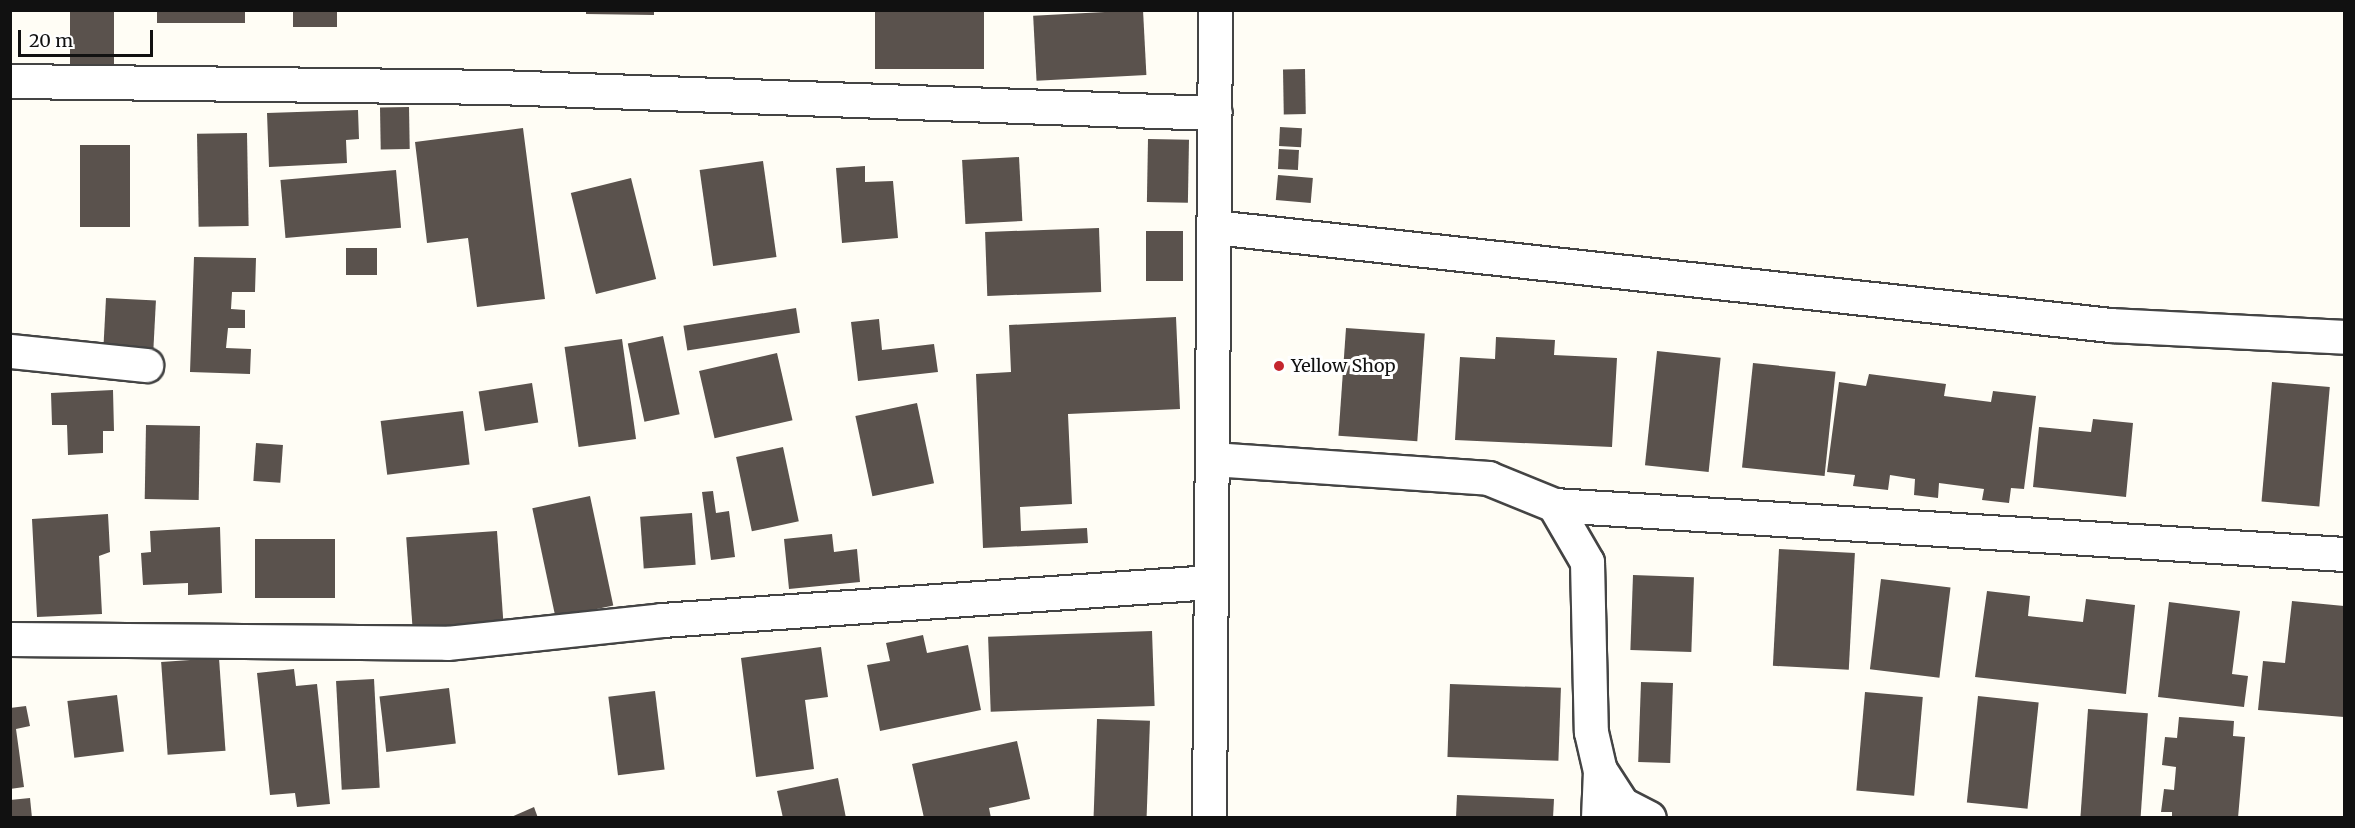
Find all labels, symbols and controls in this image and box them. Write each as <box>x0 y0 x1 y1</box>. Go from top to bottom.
scale bar <box>21 18 156 56</box>
text: 20 m <box>29 29 73 52</box>
place label: Yellow Shop <box>1291 355 1396 377</box>
marker: Yellow Shop <box>1272 359 1286 373</box>

